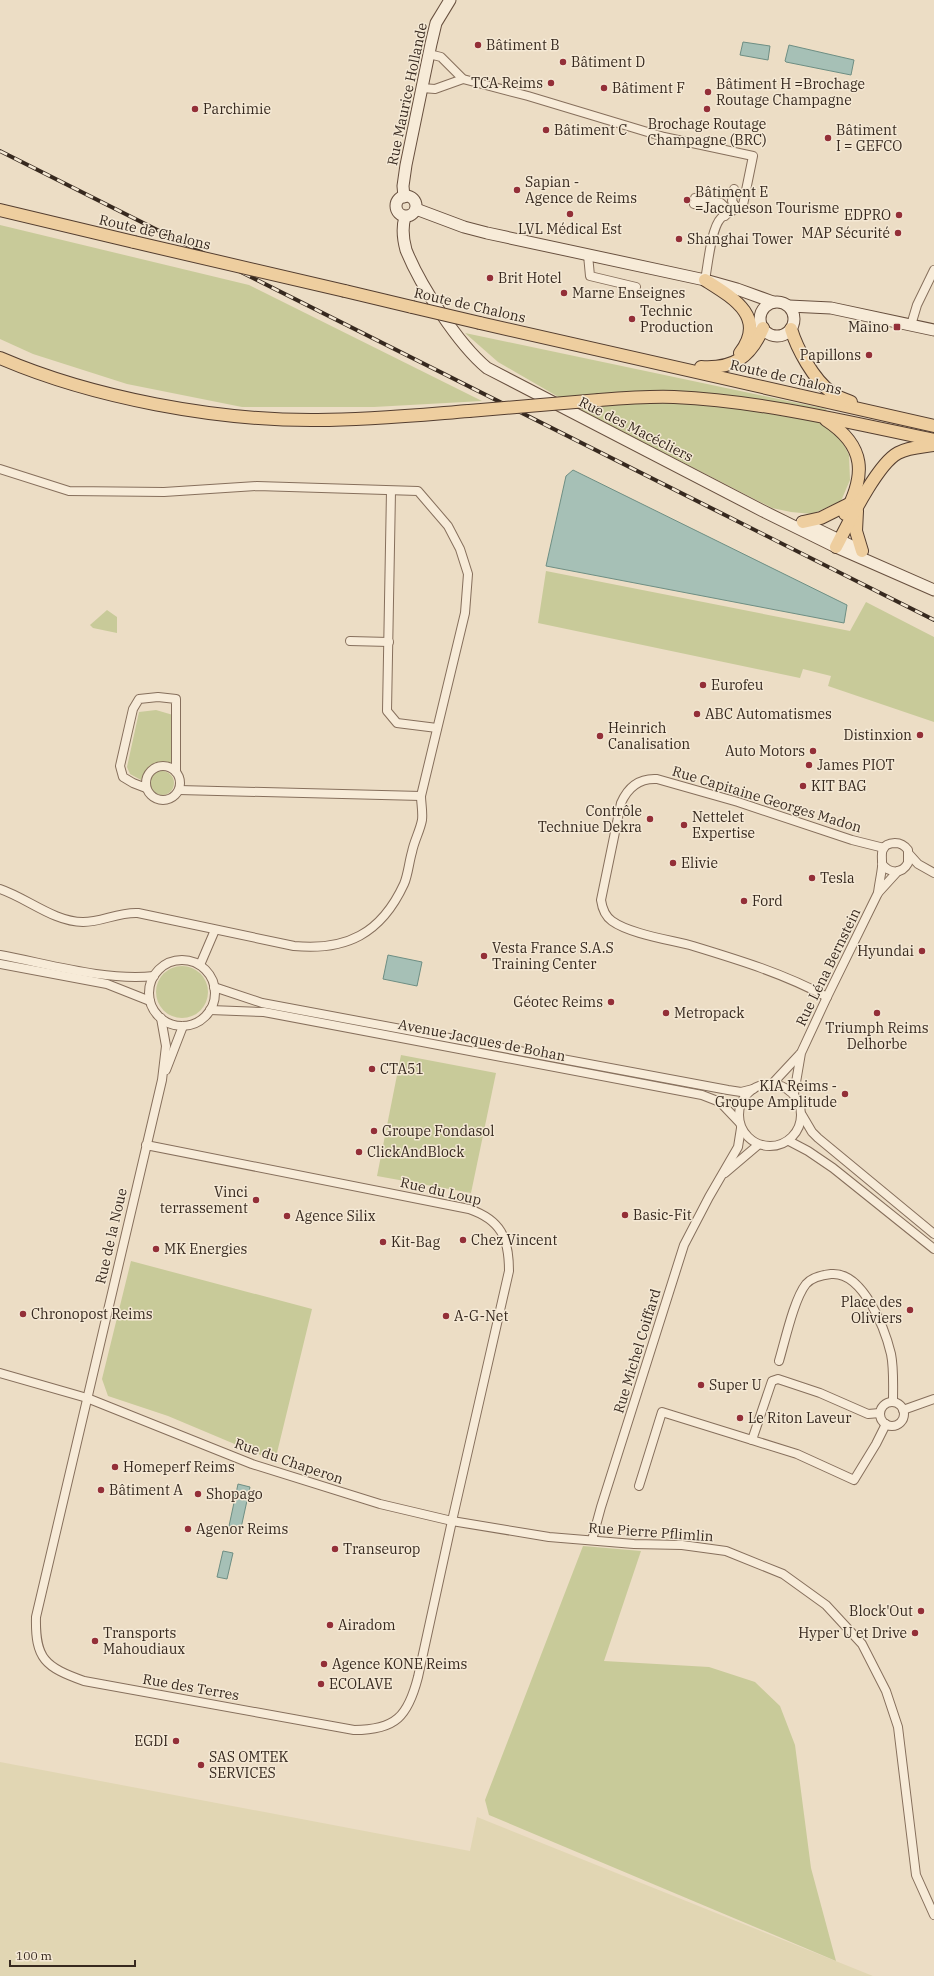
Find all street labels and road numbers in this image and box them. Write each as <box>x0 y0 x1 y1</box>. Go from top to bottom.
street label: Rue Maurice Hollande <box>383 21 431 167</box>
street label: Route de Chalons <box>97 210 213 254</box>
street label: Route de Chalons <box>412 283 528 327</box>
street label: Route de Chalons <box>728 355 844 399</box>
street label: Rue des Macécliers <box>576 392 696 466</box>
street label: Rue Capitaine Georges Madon <box>670 762 864 836</box>
street label: Rue Léna Bernstein <box>792 905 864 1029</box>
street label: Avenue Jacques de Bohan <box>397 1015 567 1065</box>
street label: Rue du Loup <box>399 1173 483 1209</box>
street label: Rue de la Noue <box>91 1186 131 1286</box>
street label: Rue Michel Coiffard <box>609 1286 665 1416</box>
street label: Rue du Chaperon <box>232 1434 346 1488</box>
street label: Rue Pierre Pflimlin <box>588 1519 714 1545</box>
street label: Rue des Terres <box>141 1670 241 1704</box>

